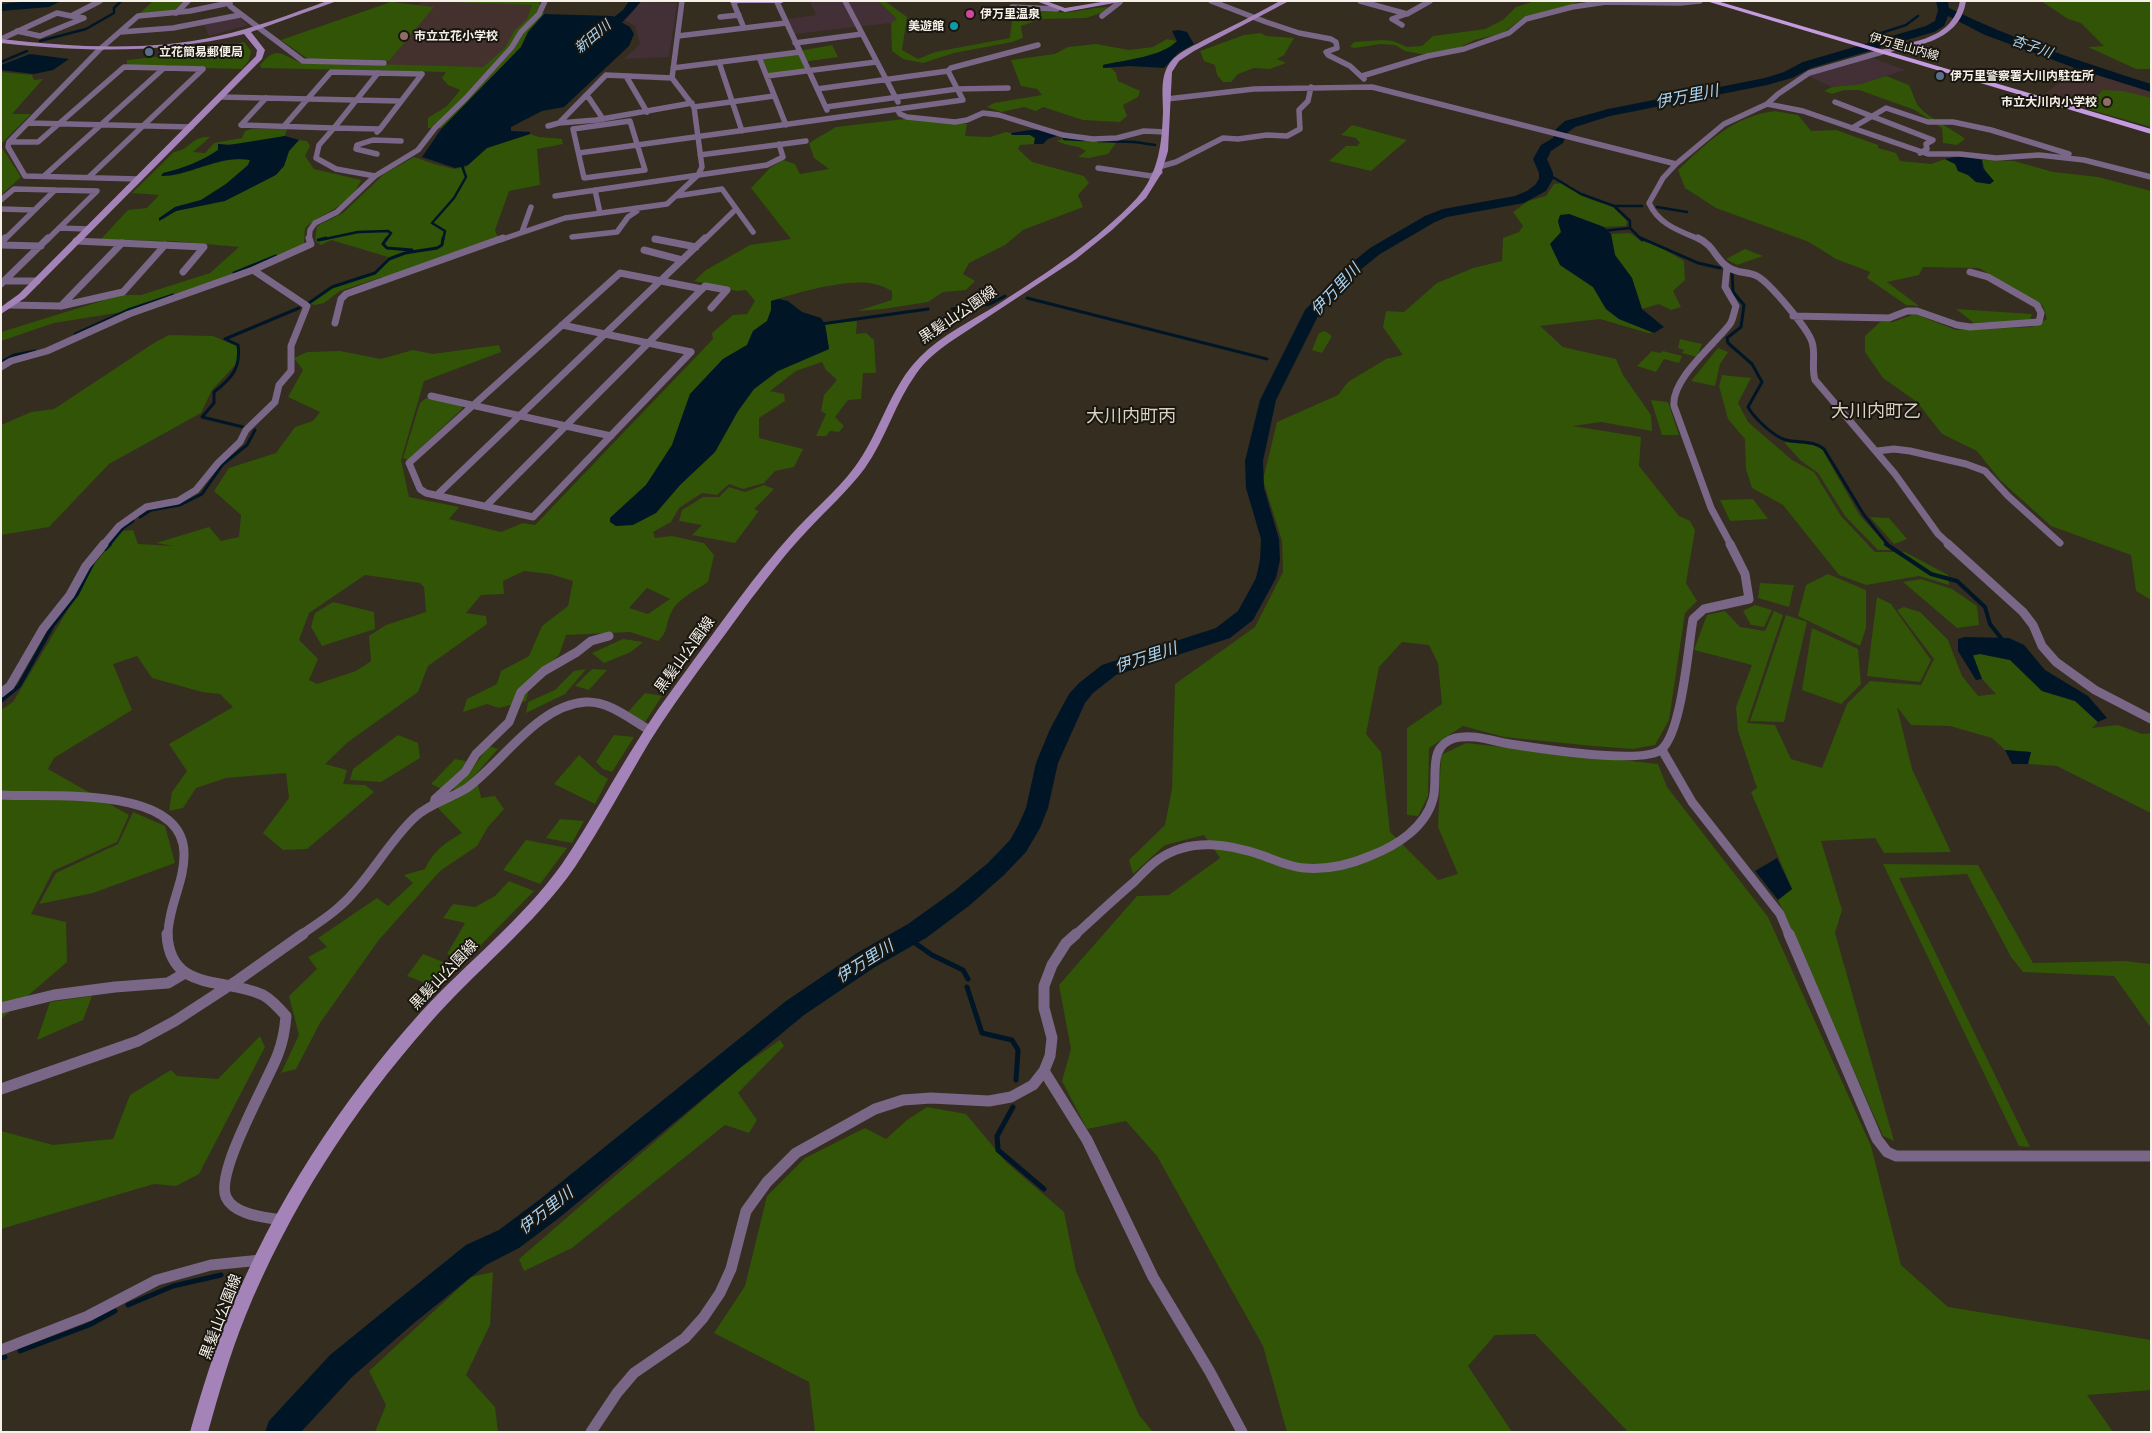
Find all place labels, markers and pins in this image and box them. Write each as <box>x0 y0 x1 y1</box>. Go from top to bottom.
place label: 伊万里温泉 <box>980 7 1040 21</box>
marker: 伊万里温泉 <box>964 8 976 20</box>
place label: 美遊館 <box>908 19 944 33</box>
marker: 美遊館 <box>948 20 960 32</box>
place label: 市立立花小学校 <box>414 29 498 43</box>
marker: 市立立花小学校 <box>398 30 410 42</box>
place label: 立花簡易郵便局 <box>159 45 243 59</box>
marker: 立花簡易郵便局 <box>143 46 155 58</box>
place label: 伊万里警察署大川内駐在所 <box>1950 69 2094 83</box>
marker: 伊万里警察署大川内駐在所 <box>1934 70 1946 82</box>
place label: 市立大川内小学校 <box>2001 95 2097 109</box>
marker: 市立大川内小学校 <box>2101 96 2113 108</box>

